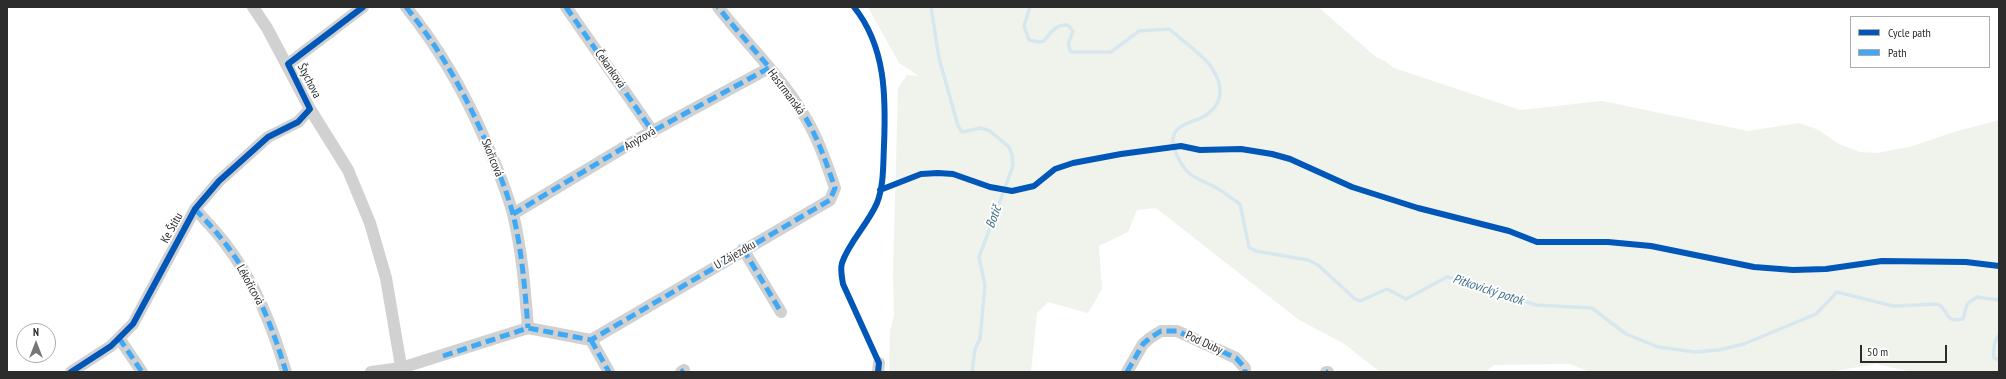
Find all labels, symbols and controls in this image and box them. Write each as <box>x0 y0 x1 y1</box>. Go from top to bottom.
legend <box>1850 16 1990 68</box>
text: Cycle path <box>1888 25 1931 40</box>
text: Path <box>1888 45 1906 60</box>
street label: Čekanková <box>592 47 628 91</box>
street label: Štychova <box>294 61 324 101</box>
street label: Hastrmanská <box>764 66 808 118</box>
street label: Anýzová <box>622 124 658 154</box>
street label: Skořicová <box>478 137 506 179</box>
water label: Botič <box>983 204 1005 230</box>
street label: Ke Štítu <box>158 210 186 246</box>
street label: U Zájezdku <box>712 237 758 273</box>
street label: Lékořicová <box>233 262 267 308</box>
water label: Pitkovický potok <box>1451 271 1525 309</box>
north arrow <box>16 323 56 363</box>
text: N <box>33 325 39 339</box>
street label: Pod Duby <box>1183 328 1225 358</box>
scale bar <box>1862 337 1949 363</box>
text: 50 m <box>1867 344 1888 359</box>

